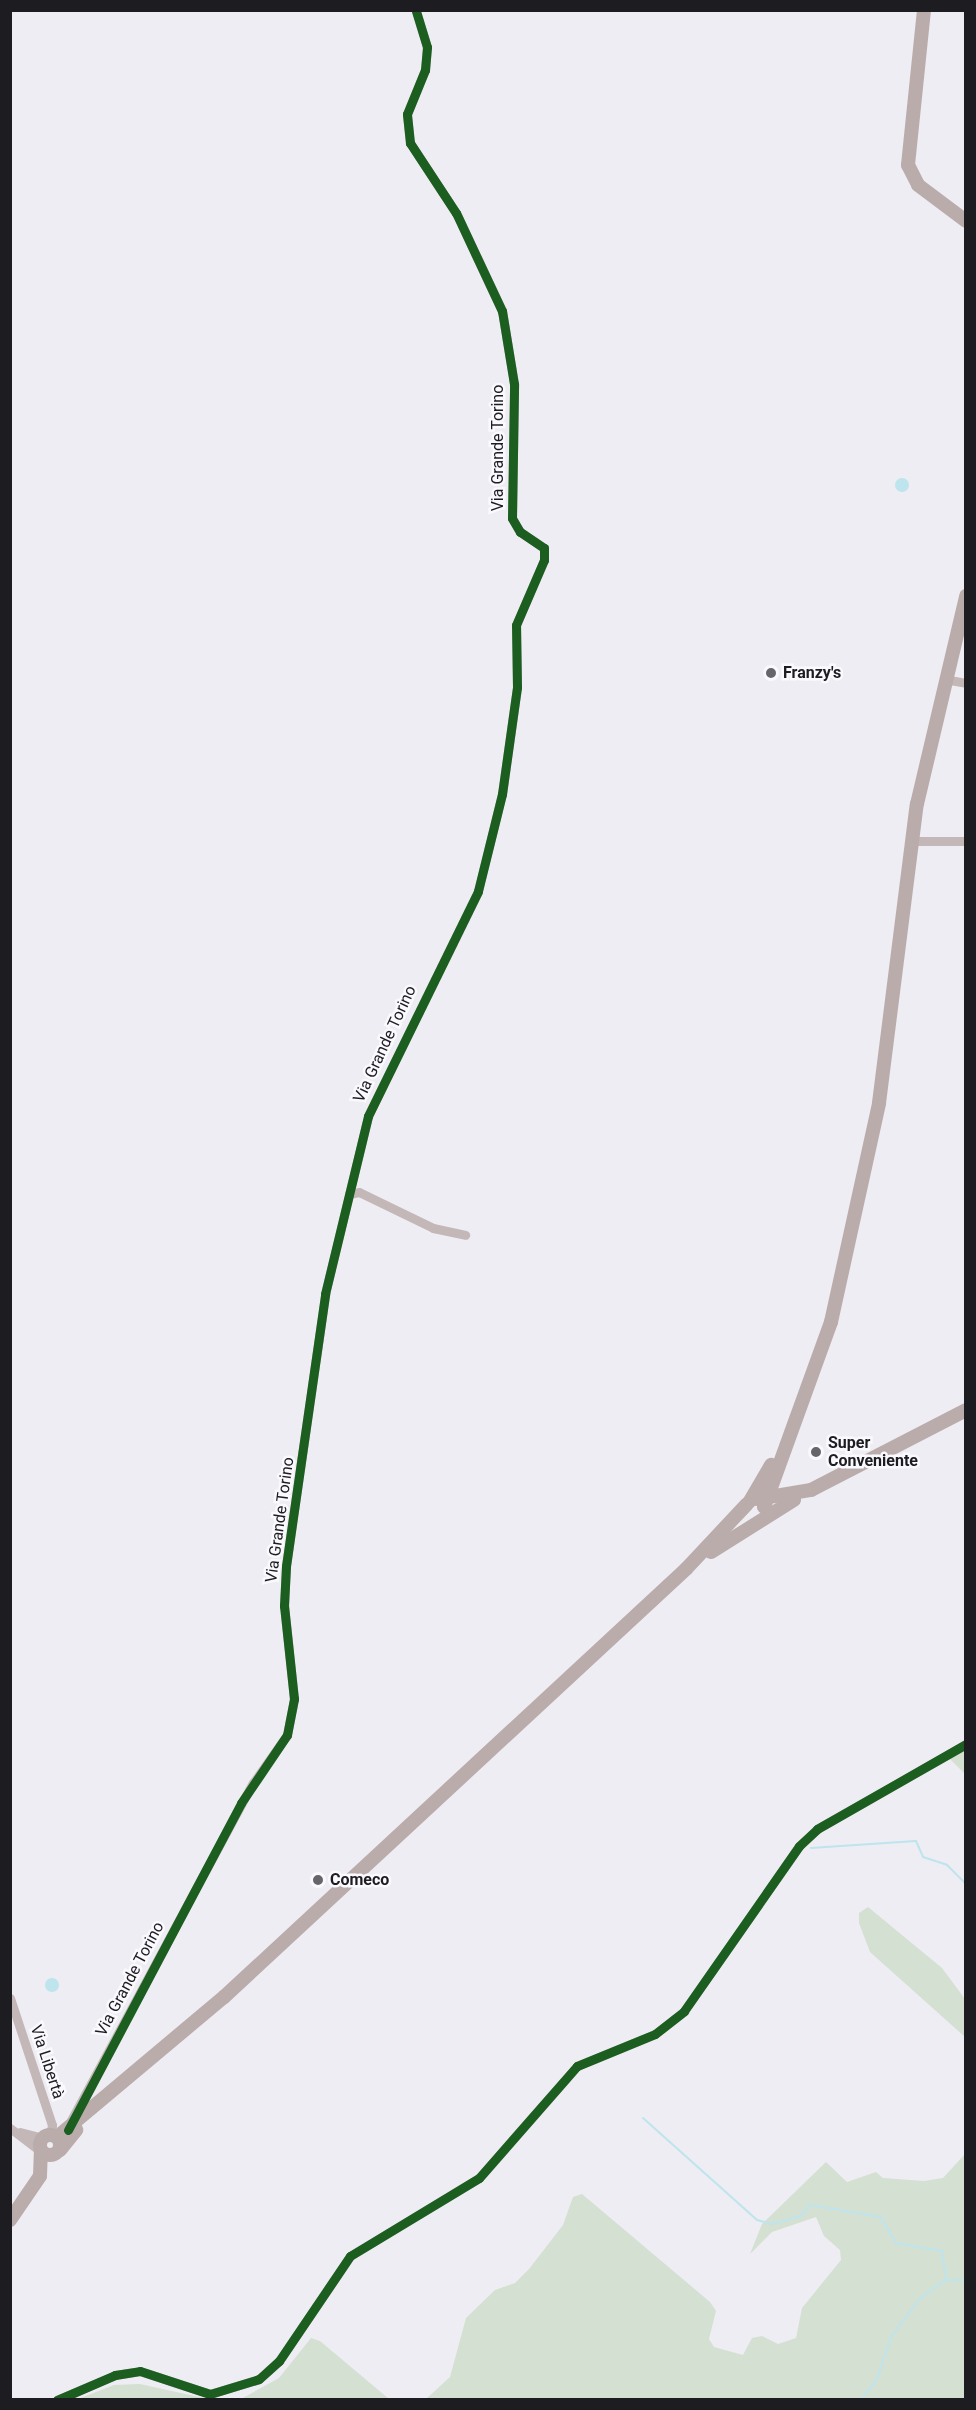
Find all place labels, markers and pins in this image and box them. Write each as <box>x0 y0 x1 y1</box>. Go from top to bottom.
place label: Franzy's <box>783 663 841 683</box>
marker: Franzy's <box>764 666 778 680</box>
place label: Super Conveniente <box>828 1433 918 1471</box>
marker: Super Conveniente <box>809 1445 823 1459</box>
place label: Comeco <box>330 1870 389 1890</box>
marker: Comeco <box>311 1873 325 1887</box>

